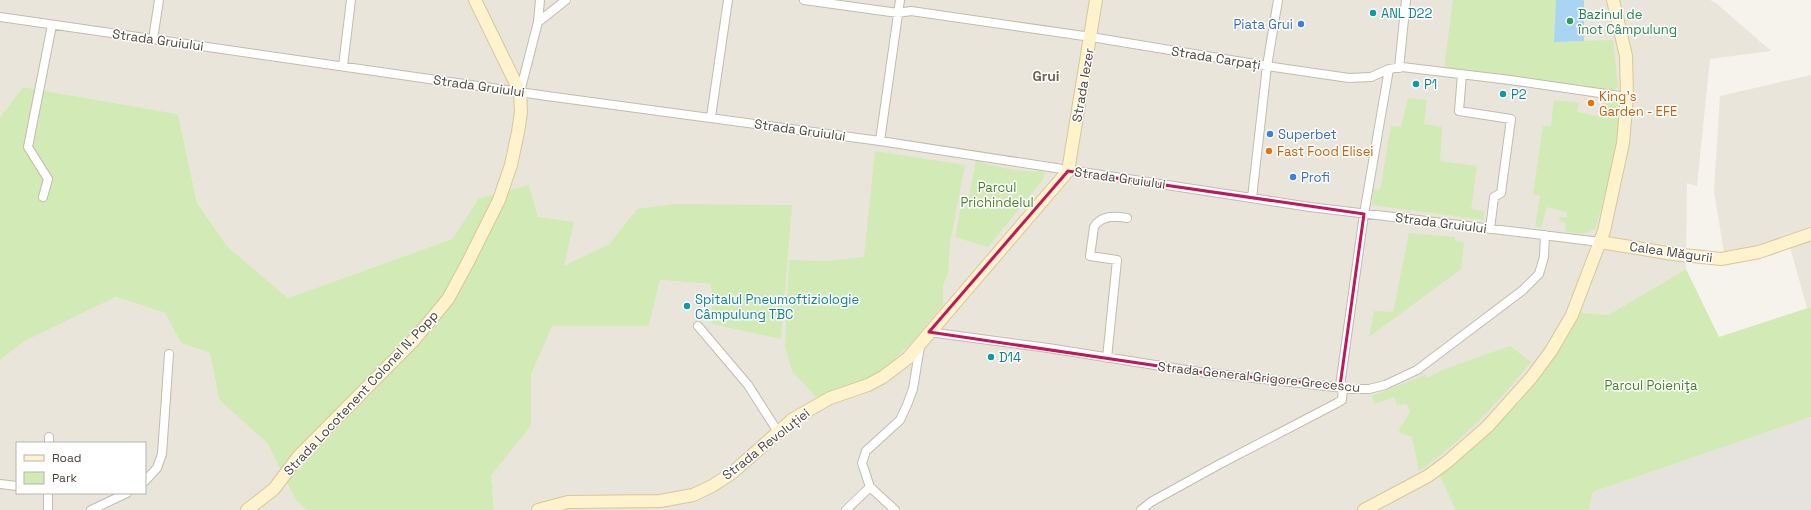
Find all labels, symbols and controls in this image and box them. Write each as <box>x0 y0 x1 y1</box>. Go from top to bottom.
place label: ANL D22 <box>1381 5 1432 22</box>
place label: Bazinul de înot Câmpulung <box>1577 6 1677 38</box>
marker: ANL D22 <box>1368 8 1378 18</box>
place label: Piata Grui <box>1234 16 1293 33</box>
marker: Bazinul de înot Câmpulung <box>1565 16 1575 26</box>
marker: Piata Grui <box>1296 19 1306 29</box>
street label: Strada Gruiului <box>111 25 205 55</box>
street label: Strada Carpați <box>1170 43 1262 73</box>
street label: Strada Iezer <box>1068 47 1098 123</box>
district label: Grui <box>1032 67 1060 85</box>
street label: Strada Gruiului <box>432 71 526 101</box>
place label: P1 <box>1424 76 1437 93</box>
marker: P1 <box>1411 79 1421 89</box>
place label: P2 <box>1511 86 1527 103</box>
place label: King's Garden - EFE <box>1599 88 1677 120</box>
marker: P2 <box>1498 89 1508 99</box>
marker: King's Garden - EFE <box>1586 98 1596 108</box>
street label: Strada Gruiului <box>753 115 847 145</box>
place label: Superbet <box>1278 126 1337 143</box>
marker: Superbet <box>1265 129 1275 139</box>
place label: Fast Food Elisei <box>1277 143 1374 160</box>
marker: Fast Food Elisei <box>1264 146 1274 156</box>
street label: Strada Gruiului <box>1073 163 1167 193</box>
place label: Profi <box>1301 169 1330 186</box>
marker: Profi <box>1288 172 1298 182</box>
park label: Parcul Prichindelul <box>960 179 1034 211</box>
street label: Strada Gruiului <box>1394 209 1488 237</box>
street label: Calea Măgurii <box>1628 238 1714 266</box>
place label: Spitalul Pneumoftiziologie Câmpulung TBC <box>695 291 859 323</box>
marker: Spitalul Pneumoftiziologie Câmpulung TBC <box>682 301 692 311</box>
street label: Strada Locotenent Colonel N. Popp <box>280 307 442 479</box>
place label: D14 <box>999 349 1021 366</box>
marker: D14 <box>986 352 996 362</box>
street label: Strada General Grigore Grecescu <box>1157 358 1361 396</box>
park label: Parcul Poieniţa <box>1604 377 1698 394</box>
street label: Strada Revoluției <box>719 404 813 484</box>
legend <box>16 442 146 494</box>
text: Road <box>52 450 81 466</box>
text: Park <box>52 470 77 486</box>

